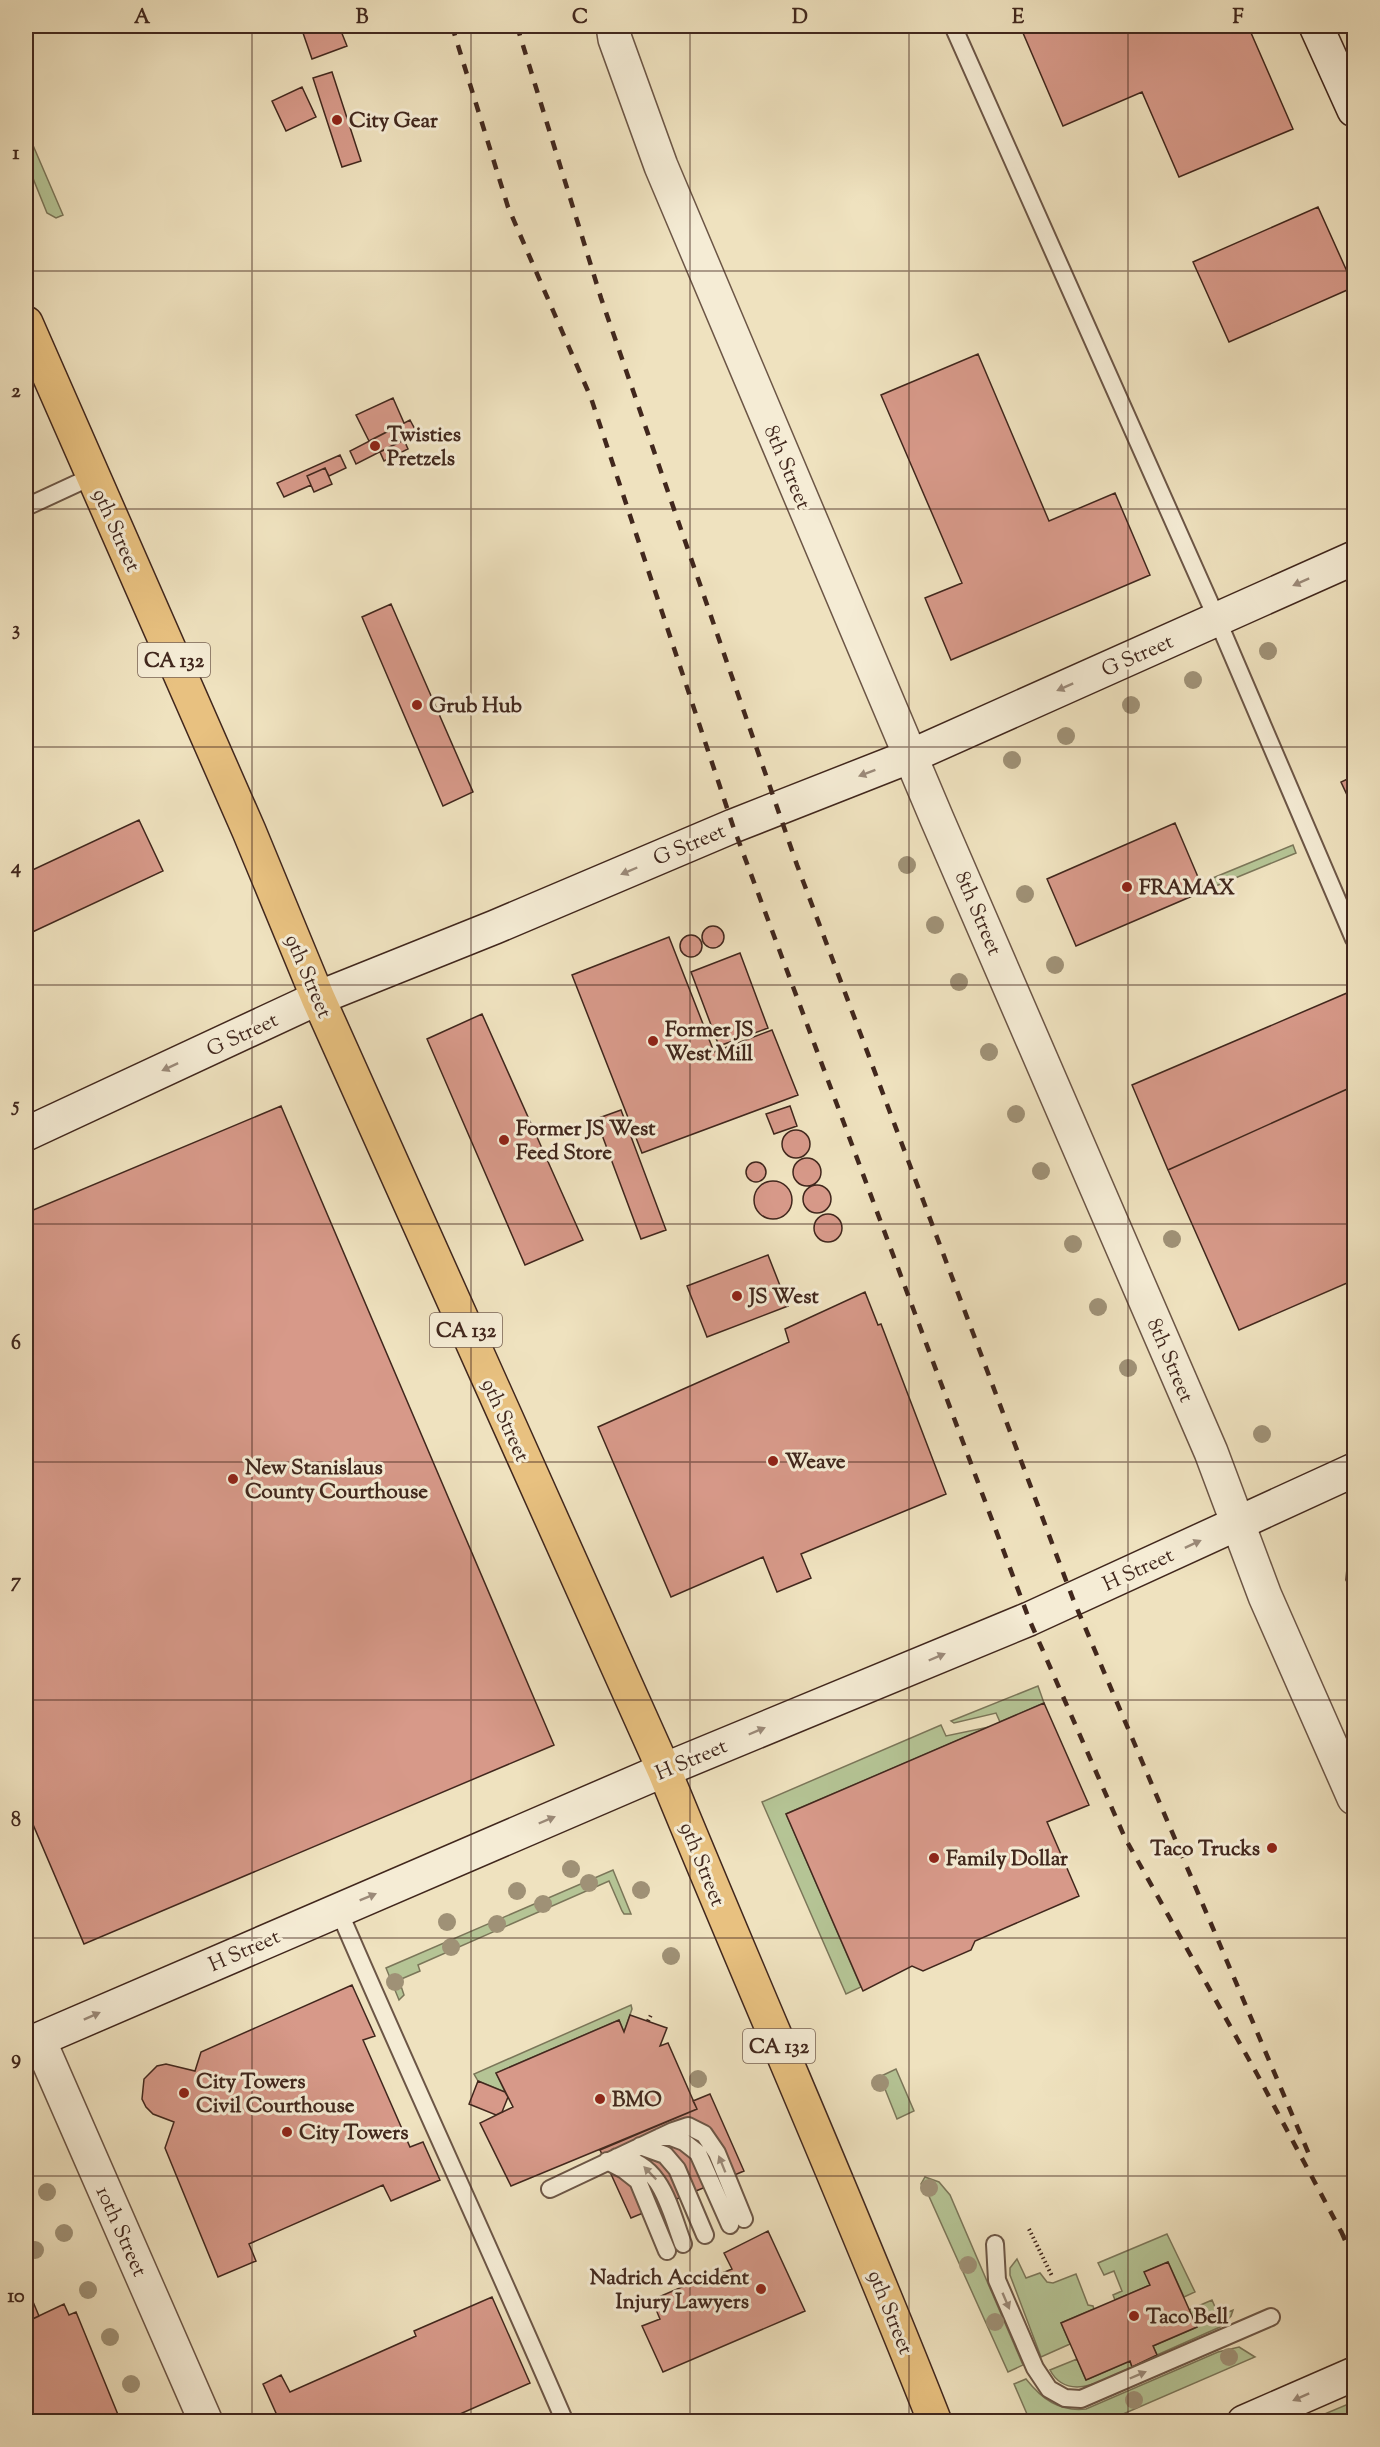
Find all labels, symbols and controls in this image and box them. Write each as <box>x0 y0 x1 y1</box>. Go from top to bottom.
text: A <box>134 4 151 33</box>
text: B <box>356 4 369 33</box>
text: C <box>572 4 588 33</box>
text: D <box>792 4 808 33</box>
text: E <box>1012 4 1025 33</box>
text: F <box>1232 4 1244 33</box>
place label: City Gear <box>349 107 438 137</box>
marker: City Gear <box>330 113 344 127</box>
text: 1 <box>13 140 20 169</box>
text: 2 <box>11 378 21 407</box>
place label: Twisties Pretzels <box>387 421 461 475</box>
street label: 8th Street <box>755 421 817 514</box>
marker: Twisties Pretzels <box>368 439 382 453</box>
street label: 9th Street <box>84 484 147 577</box>
one-way arrow <box>1292 577 1310 587</box>
text: 3 <box>12 616 20 645</box>
street label: G Street <box>1097 628 1179 686</box>
road number: CA 132 <box>138 643 210 677</box>
one-way arrow <box>1056 682 1074 692</box>
place label: Grub Hub <box>429 692 522 722</box>
marker: Grub Hub <box>410 698 424 712</box>
one-way arrow <box>858 769 876 778</box>
street label: G Street <box>649 817 731 874</box>
text: 4 <box>10 854 21 883</box>
one-way arrow <box>620 866 637 875</box>
street label: 8th Street <box>946 867 1008 960</box>
place label: FRAMAX <box>1139 874 1235 904</box>
marker: FRAMAX <box>1120 880 1134 894</box>
street label: 9th Street <box>276 930 338 1023</box>
street label: G Street <box>202 1006 284 1065</box>
place label: Former JS West Mill <box>665 1016 754 1070</box>
marker: Former JS West Mill <box>646 1034 660 1048</box>
one-way arrow <box>161 1063 178 1072</box>
text: 5 <box>11 1092 20 1121</box>
place label: Former JS West Feed Store <box>516 1115 656 1169</box>
marker: Former JS West Feed Store <box>497 1133 511 1147</box>
place label: JS West <box>747 1283 819 1313</box>
marker: JS West <box>730 1289 744 1303</box>
road number: CA 132 <box>430 1313 502 1347</box>
street label: 8th Street <box>1138 1314 1200 1407</box>
text: 6 <box>11 1330 21 1359</box>
street label: 9th Street <box>473 1374 536 1467</box>
place label: Weave <box>785 1448 846 1478</box>
place label: New Stanislaus County Courthouse <box>245 1454 428 1508</box>
marker: Weave <box>766 1454 780 1468</box>
marker: New Stanislaus County Courthouse <box>226 1472 240 1486</box>
one-way arrow <box>1184 1540 1201 1549</box>
street label: H Street <box>1098 1541 1179 1600</box>
text: 7 <box>11 1568 22 1597</box>
one-way arrow <box>929 1652 947 1662</box>
one-way arrow <box>749 1726 767 1736</box>
street label: H Street <box>651 1732 732 1789</box>
text: 8 <box>11 1807 21 1836</box>
one-way arrow <box>538 1815 556 1825</box>
street label: 9th Street <box>671 1818 732 1911</box>
place label: Taco Trucks <box>1150 1835 1260 1865</box>
marker: Taco Trucks <box>1265 1841 1279 1855</box>
place label: Family Dollar <box>946 1845 1068 1875</box>
marker: Family Dollar <box>927 1851 941 1865</box>
one-way arrow <box>359 1892 377 1902</box>
street label: H Street <box>204 1923 285 1981</box>
one-way arrow <box>84 2012 101 2021</box>
road number: CA 132 <box>743 2029 815 2063</box>
text: 9 <box>11 2045 21 2074</box>
place label: City Towers Civil Courthouse <box>196 2068 355 2122</box>
marker: City Towers Civil Courthouse <box>177 2086 191 2100</box>
place label: BMO <box>612 2086 662 2116</box>
marker: BMO <box>593 2092 607 2106</box>
place label: City Towers <box>299 2119 408 2149</box>
marker: City Towers <box>280 2125 294 2139</box>
one-way arrow <box>717 2155 727 2173</box>
one-way arrow <box>643 2165 657 2180</box>
street label: 10th Street <box>87 2182 153 2282</box>
place label: Nadrich Accident Injury Lawyers <box>590 2264 750 2318</box>
street label: 9th Street <box>859 2266 920 2359</box>
marker: Nadrich Accident Injury Lawyers <box>754 2282 768 2296</box>
text: 10 <box>7 2283 25 2312</box>
one-way arrow <box>1002 2292 1011 2310</box>
place label: Taco Bell <box>1146 2303 1229 2333</box>
marker: Taco Bell <box>1127 2309 1141 2323</box>
one-way arrow <box>1129 2370 1146 2379</box>
one-way arrow <box>1292 2392 1309 2401</box>

